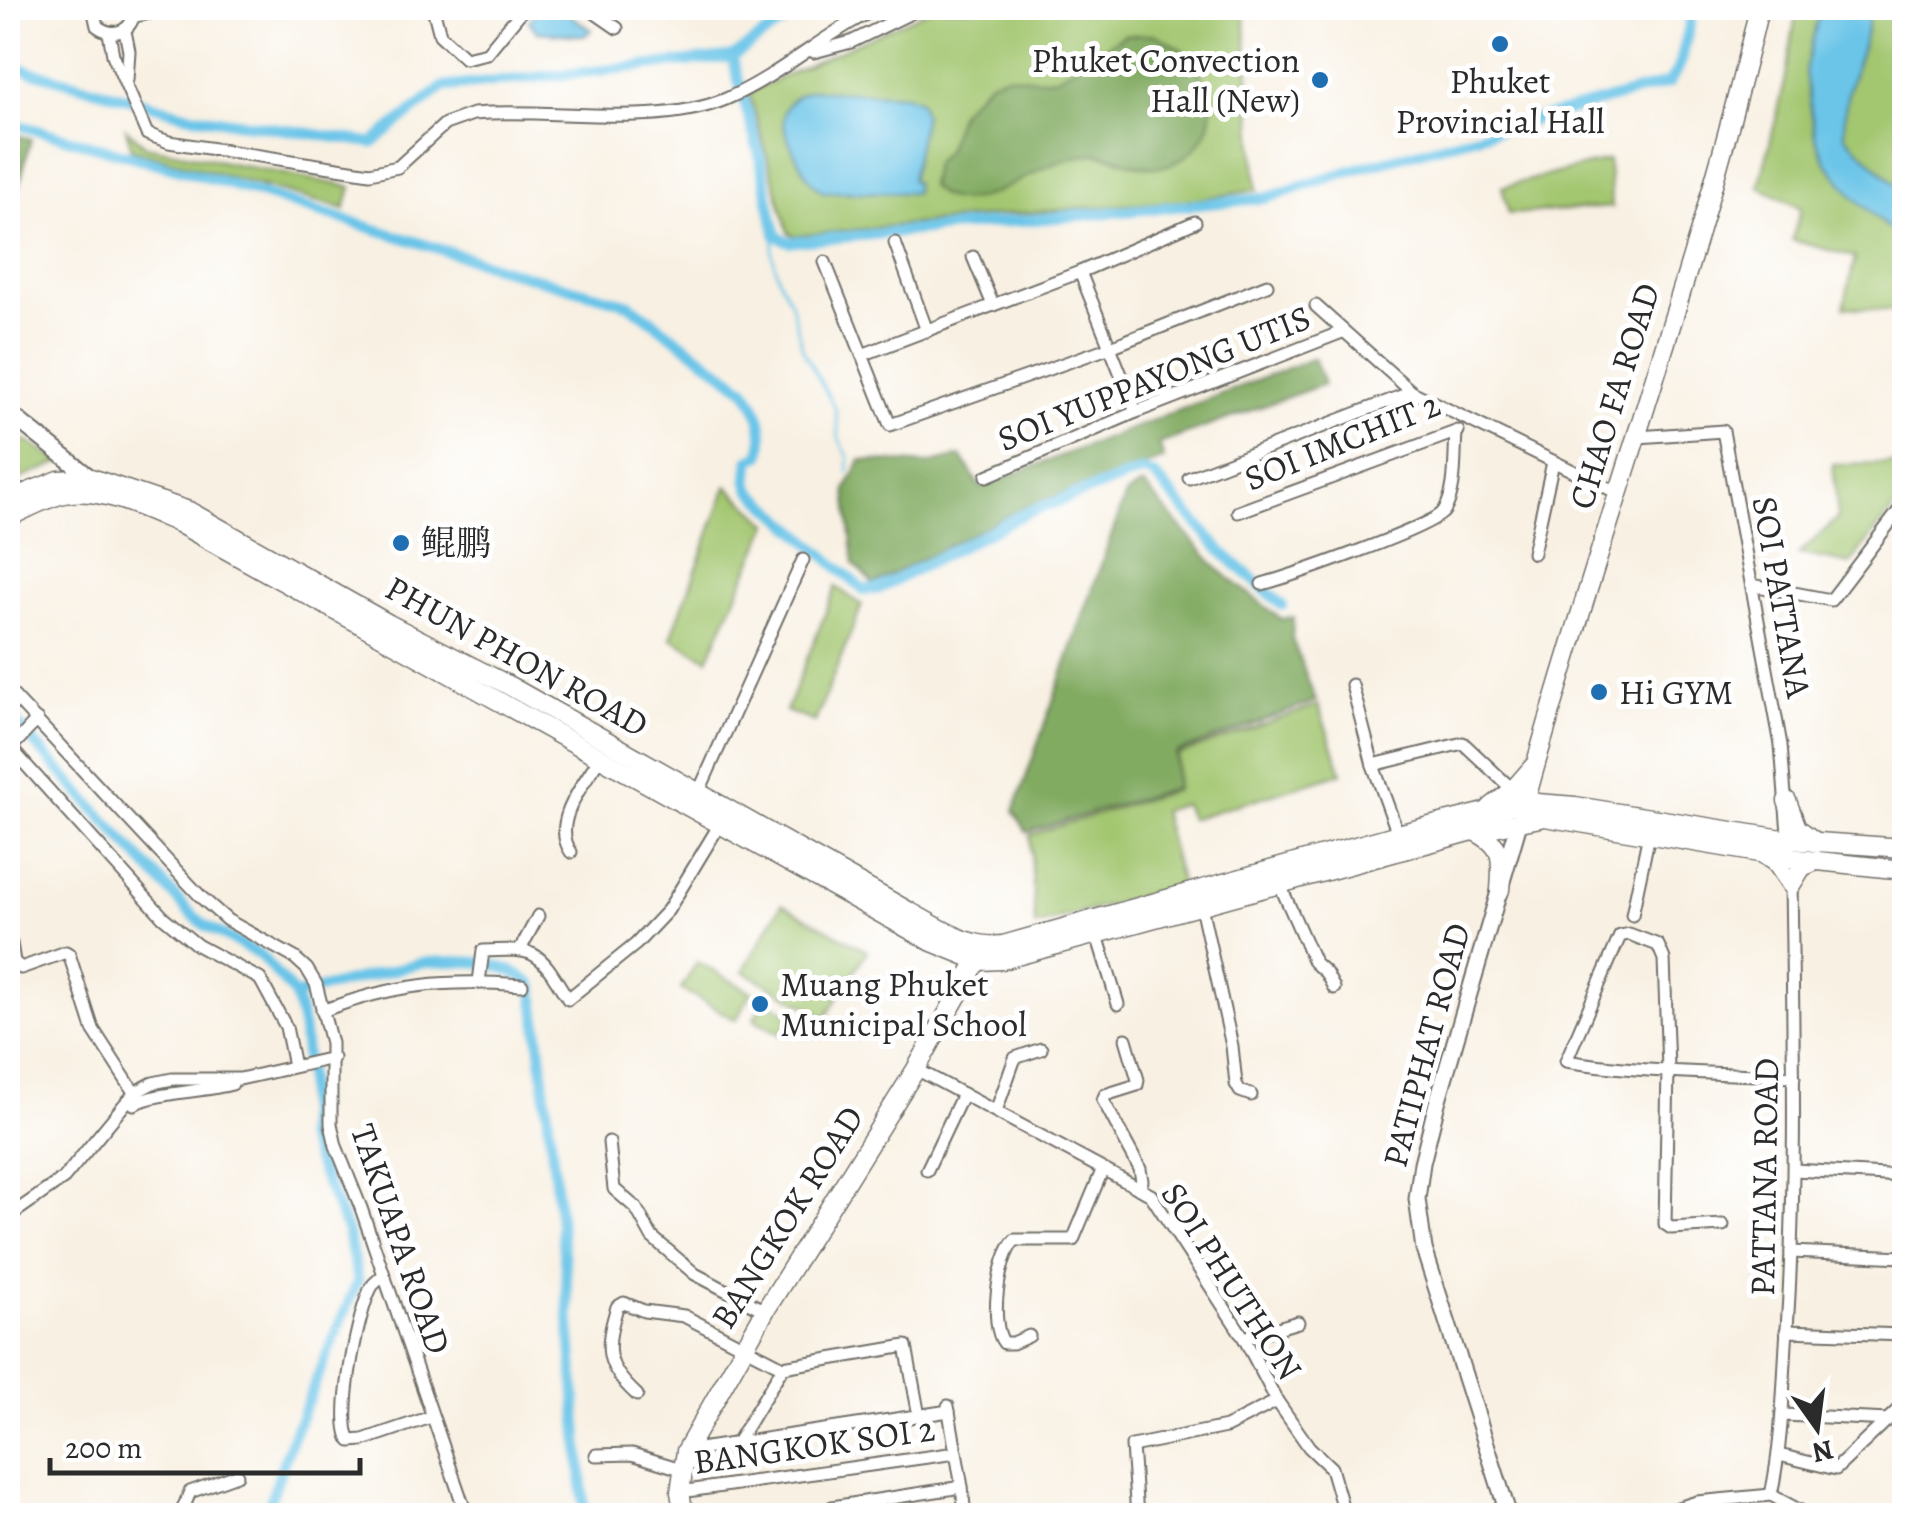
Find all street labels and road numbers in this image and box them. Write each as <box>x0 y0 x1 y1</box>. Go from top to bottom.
street label: CHAO FA ROAD <box>1557 277 1671 515</box>
street label: SOI YUPPAYONG UTIS <box>990 293 1318 463</box>
street label: SOI IMCHIT 2 <box>1237 380 1447 502</box>
street label: SOI PATTANA <box>1741 493 1823 702</box>
street label: PHUN PHON ROAD <box>377 564 657 748</box>
street label: PATIPHAT ROAD <box>1370 918 1482 1172</box>
street label: PATTANA ROAD <box>1738 1057 1790 1297</box>
street label: BANGKOK ROAD <box>699 1096 875 1338</box>
street label: TAKUAPA ROAD <box>339 1118 463 1360</box>
street label: SOI PHUTHON <box>1150 1173 1314 1389</box>
street label: BANGKOK SOI 2 <box>690 1404 938 1486</box>

